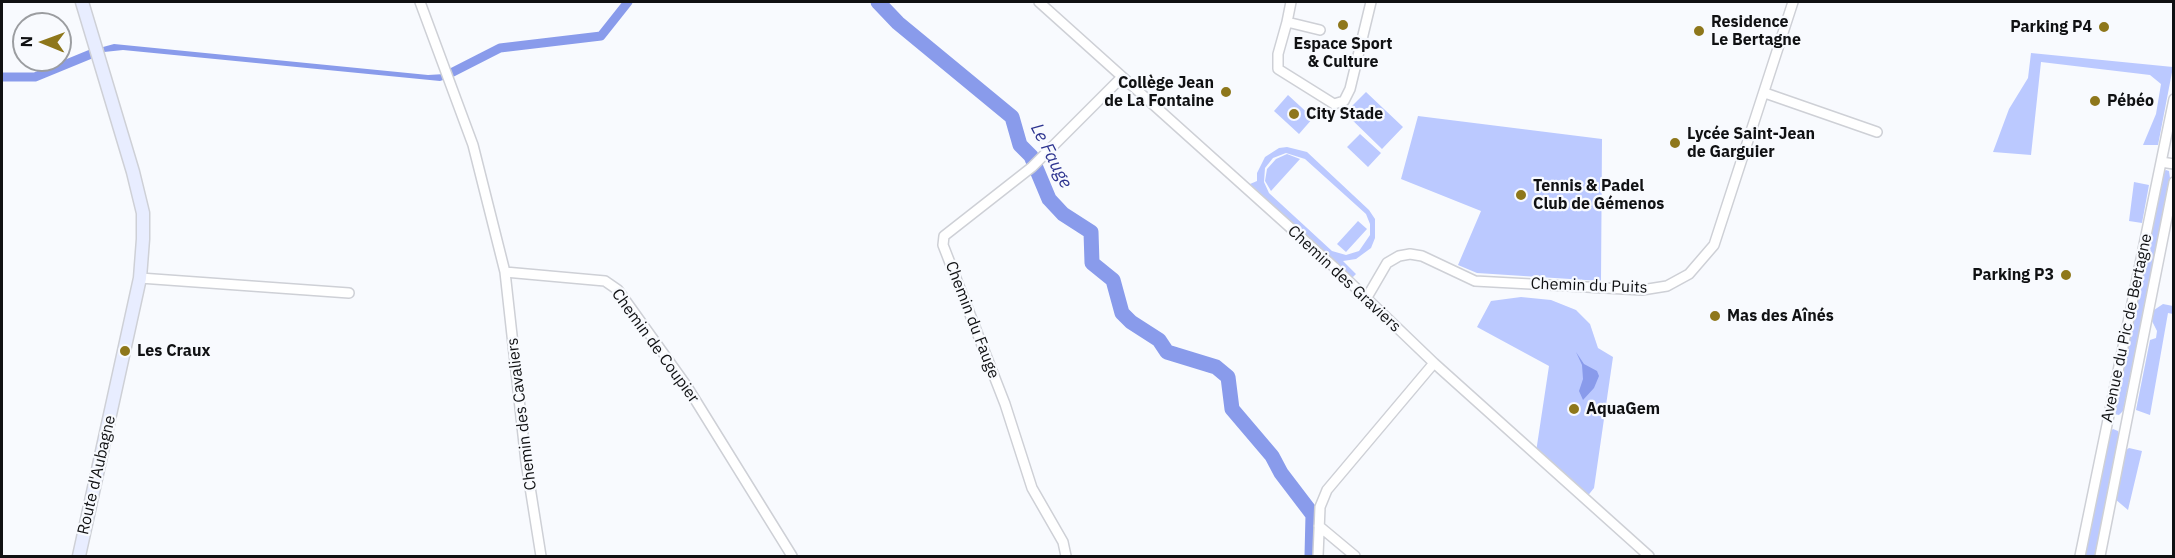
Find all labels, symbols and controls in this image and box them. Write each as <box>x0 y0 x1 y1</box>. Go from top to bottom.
north arrow <box>12 12 72 72</box>
place label: Residence Le Bertagne <box>1711 12 1801 50</box>
place label: Parking P4 <box>2010 17 2092 37</box>
marker: Espace Sport & Culture <box>1336 18 1350 32</box>
marker: Parking P4 <box>2097 20 2111 34</box>
marker: Residence Le Bertagne <box>1692 24 1706 38</box>
place label: Espace Sport & Culture <box>1294 34 1392 72</box>
text: N <box>16 36 36 48</box>
place label: Collège Jean de La Fontaine <box>1104 73 1214 111</box>
marker: Collège Jean de La Fontaine <box>1219 85 1233 99</box>
place label: Pébéo <box>2107 91 2154 111</box>
marker: Pébéo <box>2088 94 2102 108</box>
place label: City Stade <box>1306 104 1383 124</box>
marker: City Stade <box>1287 107 1301 121</box>
water label: Le Fauge <box>1025 120 1077 192</box>
place label: Lycée Saint-Jean de Garguier <box>1687 124 1815 162</box>
marker: Lycée Saint-Jean de Garguier <box>1668 136 1682 150</box>
place label: Tennis & Padel Club de Gémenos <box>1533 176 1664 214</box>
marker: Tennis & Padel Club de Gémenos <box>1514 188 1528 202</box>
street label: Chemin des Graviers <box>1283 222 1405 336</box>
street label: Avenue du Pic de Bertagne <box>2098 232 2156 424</box>
street label: Chemin du Fauge <box>941 259 1003 381</box>
place label: Parking P3 <box>1972 265 2054 285</box>
marker: Parking P3 <box>2059 268 2073 282</box>
street label: Chemin du Puits <box>1530 274 1648 298</box>
street label: Chemin de Coupier <box>607 285 703 407</box>
place label: Mas des Aînés <box>1727 306 1834 326</box>
marker: Mas des Aînés <box>1708 309 1722 323</box>
street label: Chemin des Cavaliers <box>503 337 541 491</box>
place label: Les Craux <box>137 341 210 361</box>
marker: Les Craux <box>118 344 132 358</box>
place label: AquaGem <box>1586 399 1660 419</box>
marker: AquaGem <box>1567 402 1581 416</box>
street label: Route d'Aubagne <box>74 413 120 537</box>

